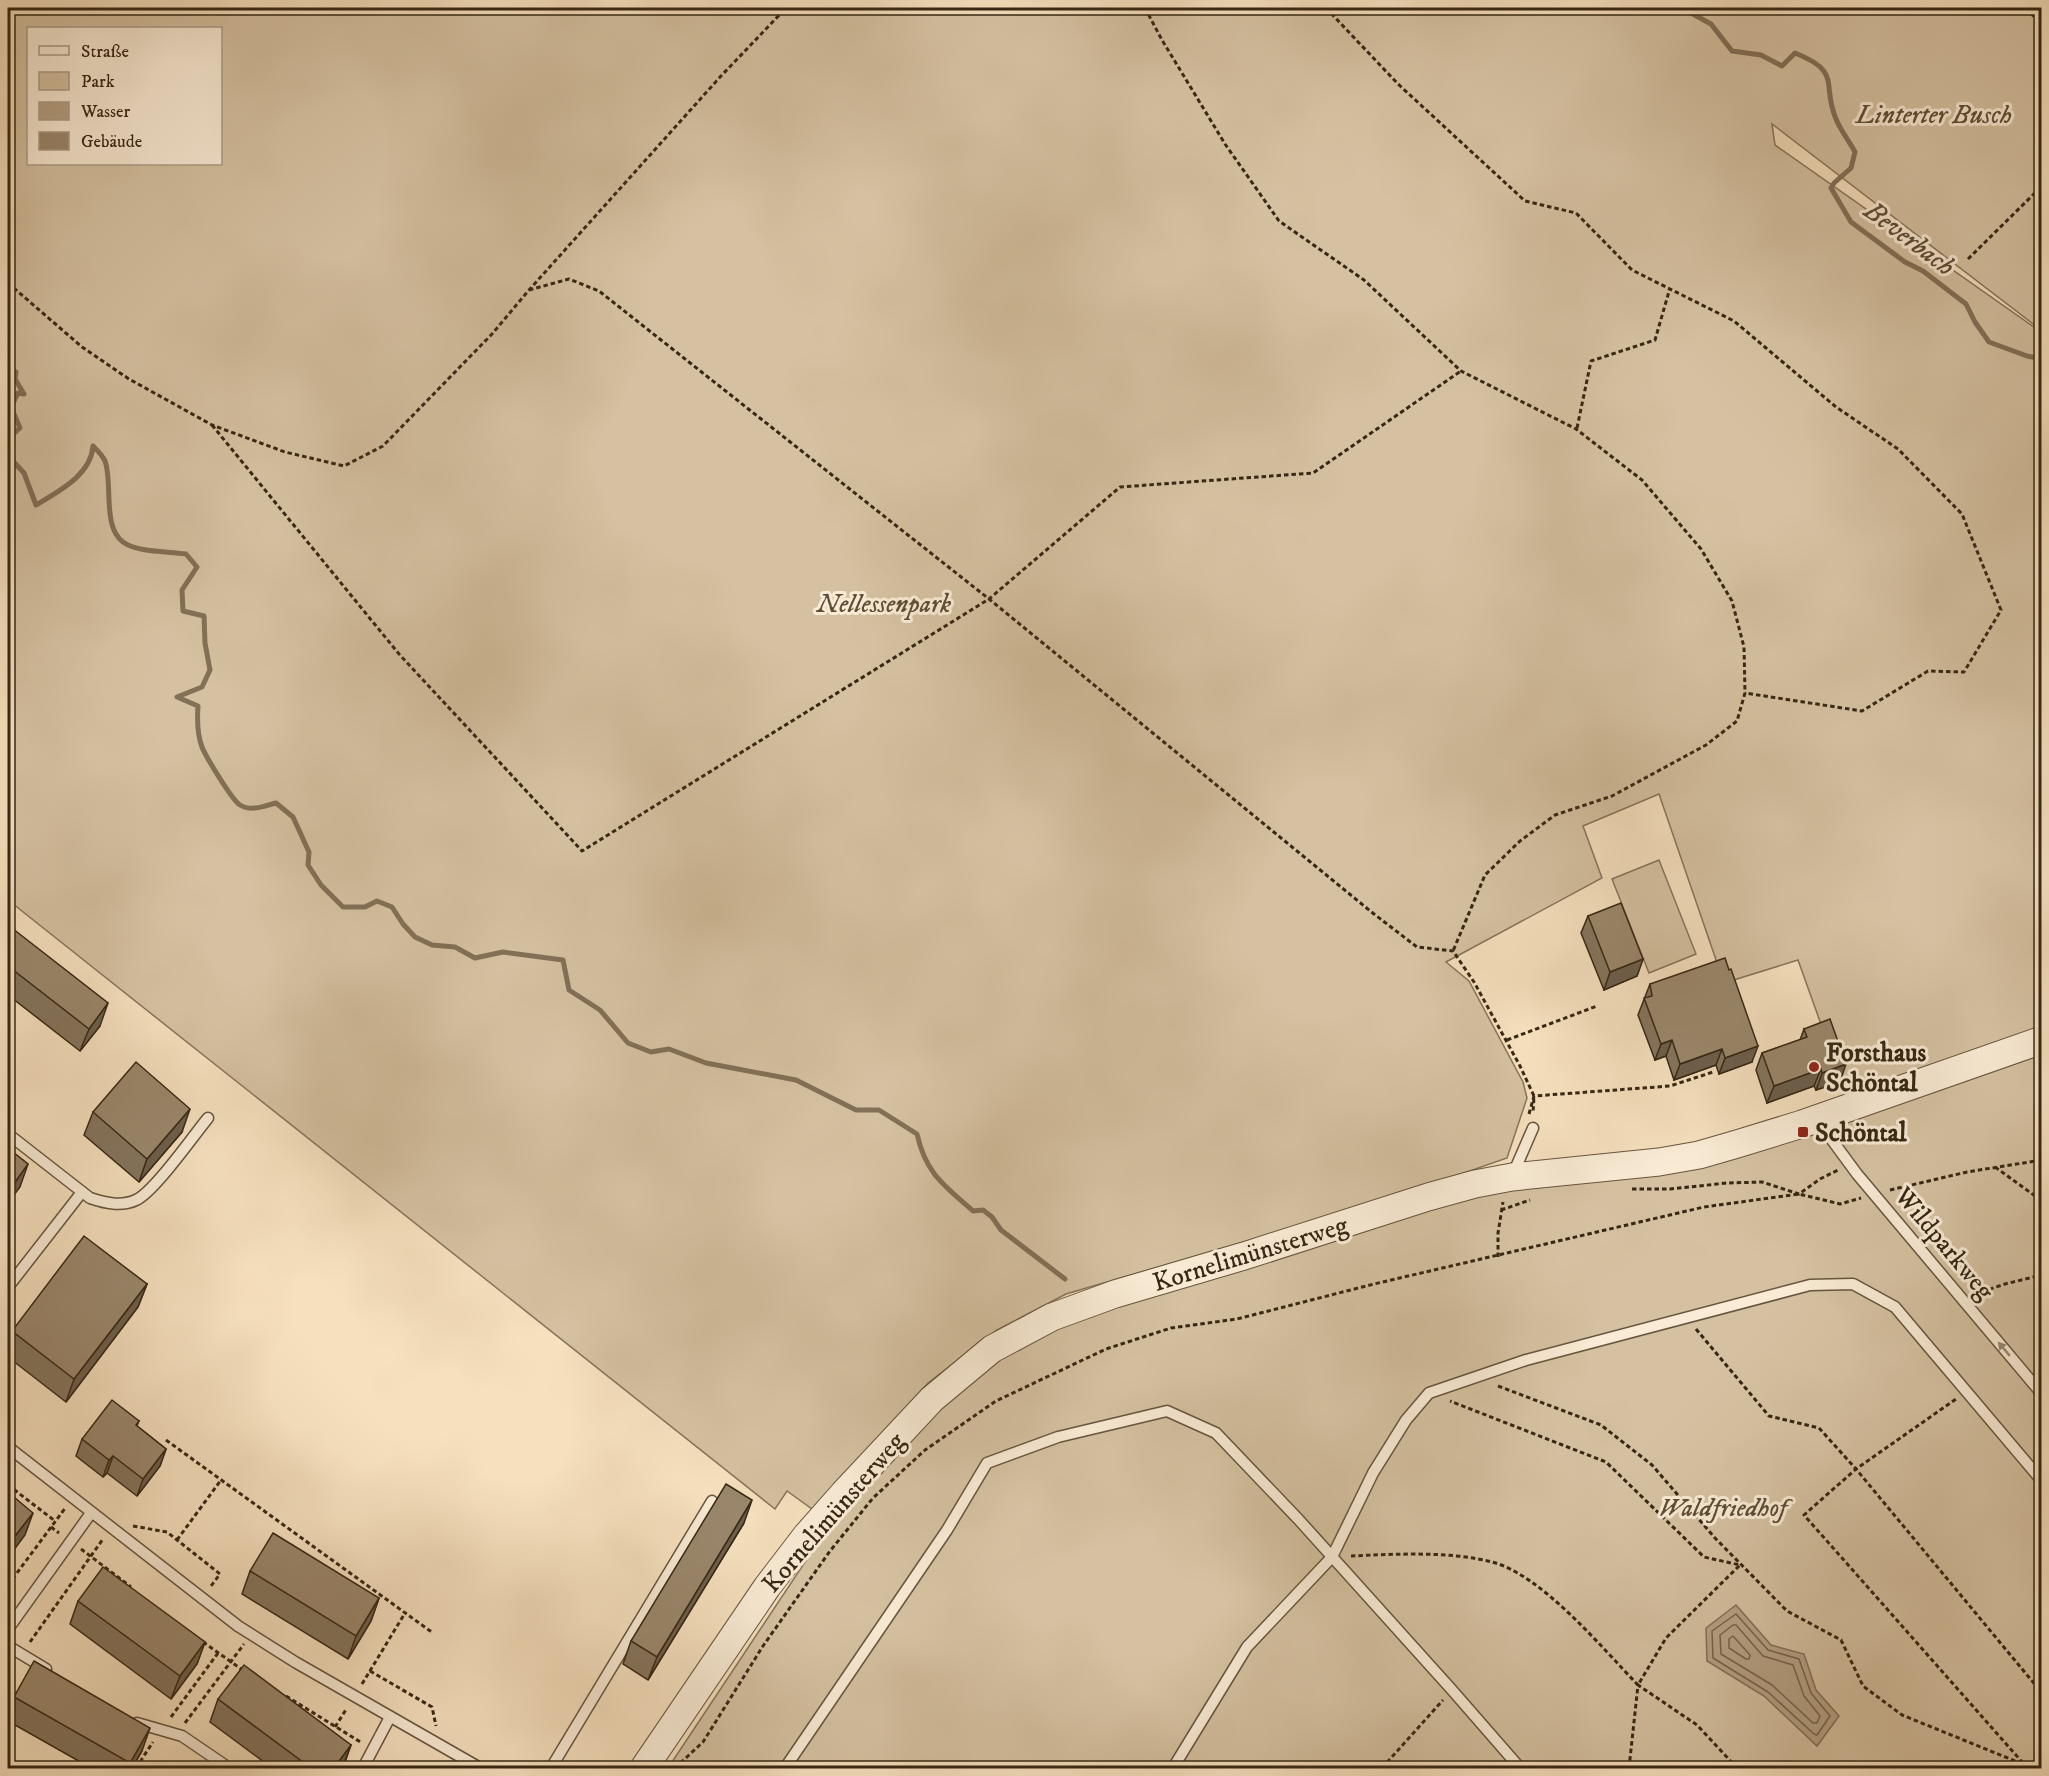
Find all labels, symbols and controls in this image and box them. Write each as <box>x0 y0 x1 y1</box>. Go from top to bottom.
legend <box>27 27 222 165</box>
text: Straße <box>81 41 129 63</box>
text: Park <box>81 71 115 93</box>
park label: Linterter Busch <box>1854 99 2012 132</box>
text: Wasser <box>80 101 131 123</box>
text: Gebäude <box>81 131 142 153</box>
water label: Beverbach <box>1857 193 1961 284</box>
park label: Nellessenpark <box>815 588 951 621</box>
place label: Forsthaus Schöntal <box>1826 1037 1927 1100</box>
marker: Forsthaus Schöntal <box>1807 1060 1821 1074</box>
place label: Schöntal <box>1815 1117 1908 1150</box>
marker: Schöntal <box>1796 1125 1810 1139</box>
street label: Wildparkweg <box>1886 1180 2001 1308</box>
street label: Kornelimünsterweg <box>1149 1209 1352 1300</box>
one-way arrow <box>1998 1342 2011 1357</box>
street label: Kornelimünsterweg <box>755 1426 913 1600</box>
park label: Waldfriedhof <box>1659 1492 1794 1525</box>

